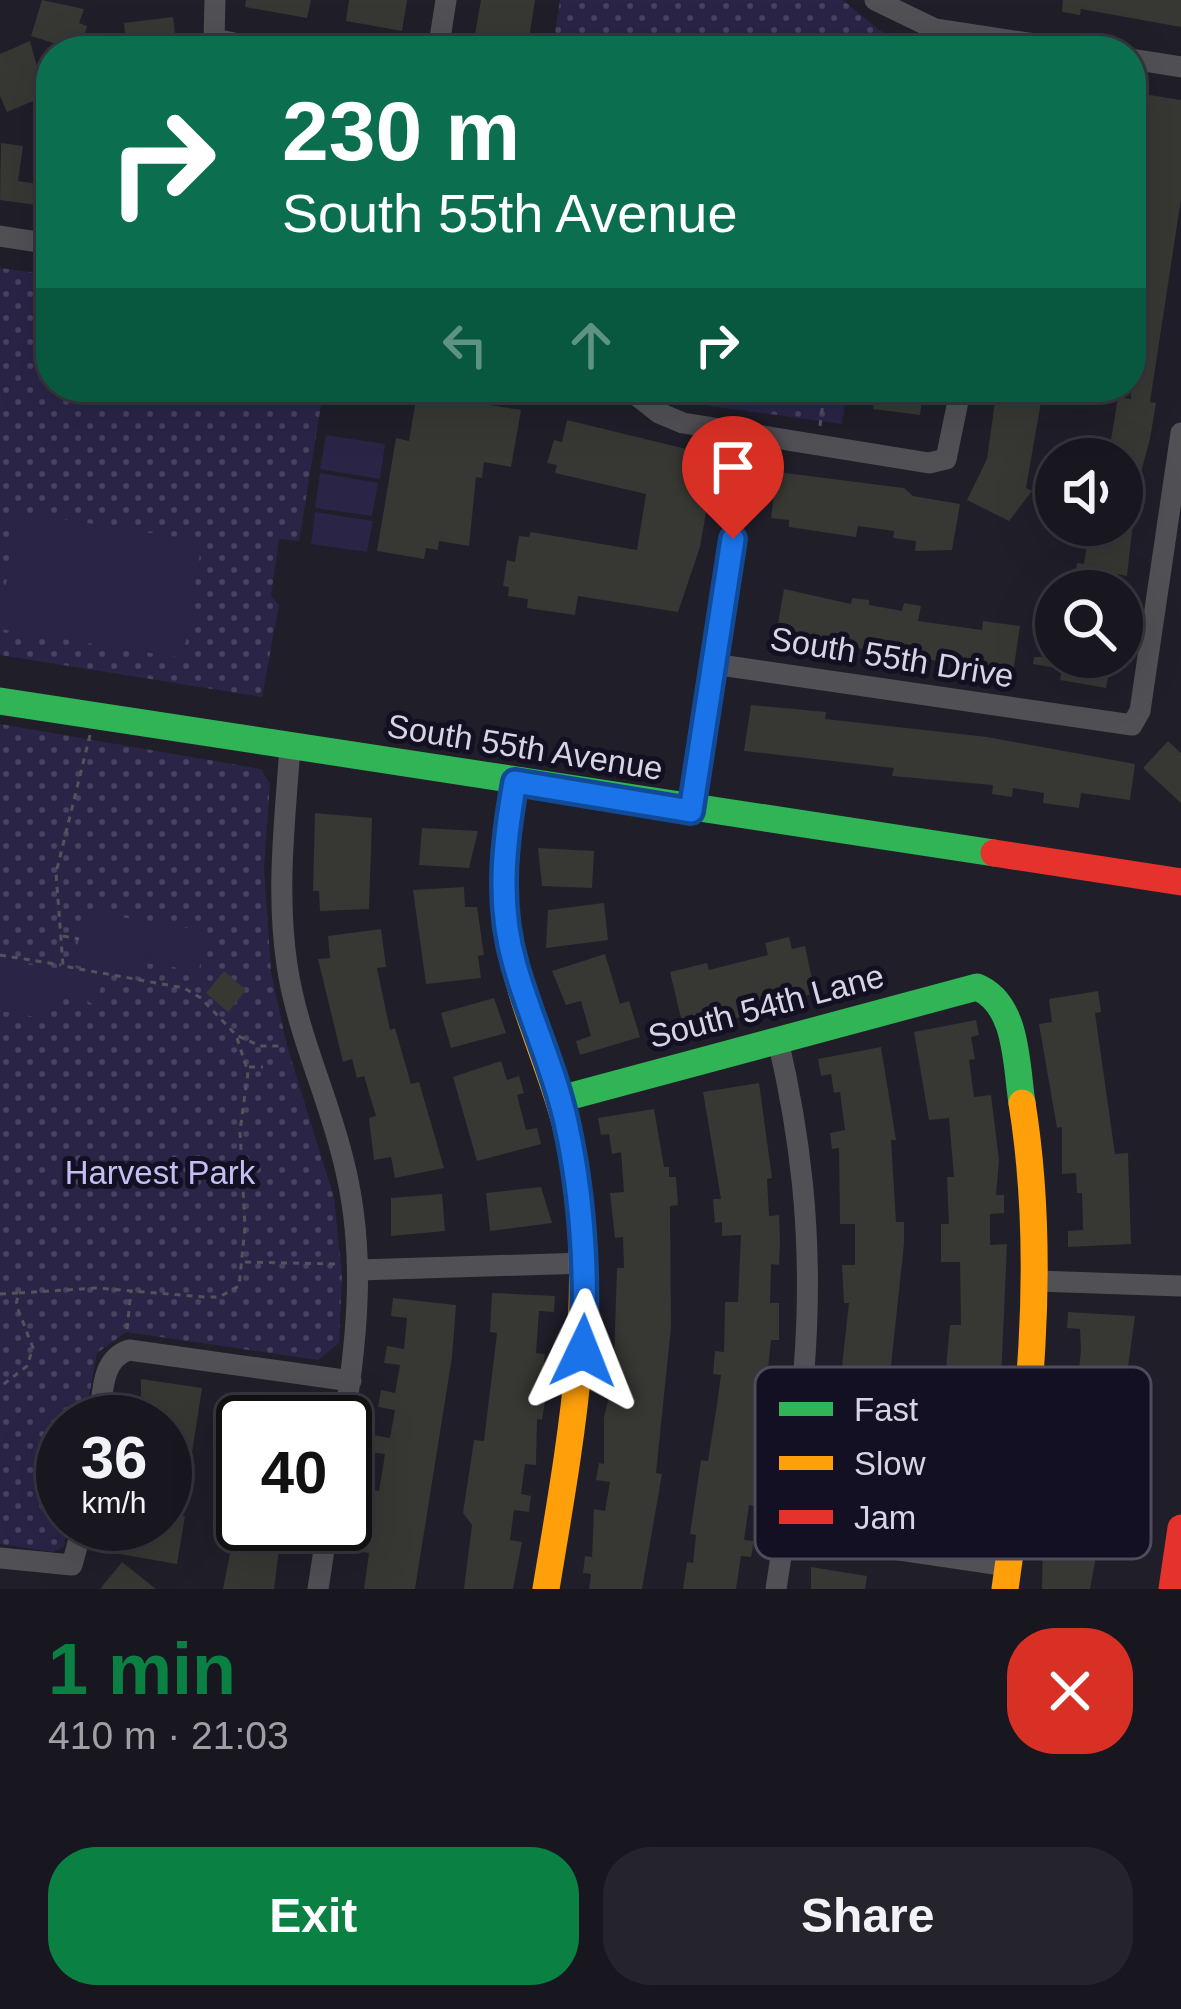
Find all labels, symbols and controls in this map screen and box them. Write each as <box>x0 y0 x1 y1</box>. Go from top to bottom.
icon: right <box>84 84 240 240</box>
text: 230 m <box>282 84 520 178</box>
text: South 55th Avenue <box>282 183 737 243</box>
icon: left <box>432 312 498 378</box>
icon: ahead <box>558 312 624 378</box>
icon: right <box>684 312 750 378</box>
pin <box>682 416 784 539</box>
icon: arrive <box>700 434 766 500</box>
map controls <box>1035 438 1143 678</box>
button: sound <box>1035 438 1143 546</box>
button: search <box>1035 570 1143 678</box>
street label: South 55th Drive <box>768 620 1016 694</box>
street label: South 55th Avenue <box>385 707 665 787</box>
street label: South 54th Lane <box>644 957 888 1055</box>
park label: Harvest Park <box>65 1154 256 1191</box>
position arrow <box>520 1288 646 1414</box>
legend <box>755 1367 1151 1559</box>
text: Fast <box>854 1391 918 1428</box>
speed limit sign: 40 <box>216 1395 372 1551</box>
text: 36 <box>81 1424 147 1491</box>
text: Slow <box>854 1445 926 1482</box>
text: km/h <box>81 1486 147 1519</box>
text: Jam <box>854 1499 916 1536</box>
button: close <box>1007 1628 1133 1754</box>
text: 1 min <box>48 1629 236 1709</box>
text: 410 m · 21:03 <box>48 1714 289 1757</box>
button: Exit <box>48 1847 579 1985</box>
button: Share <box>603 1847 1133 1985</box>

